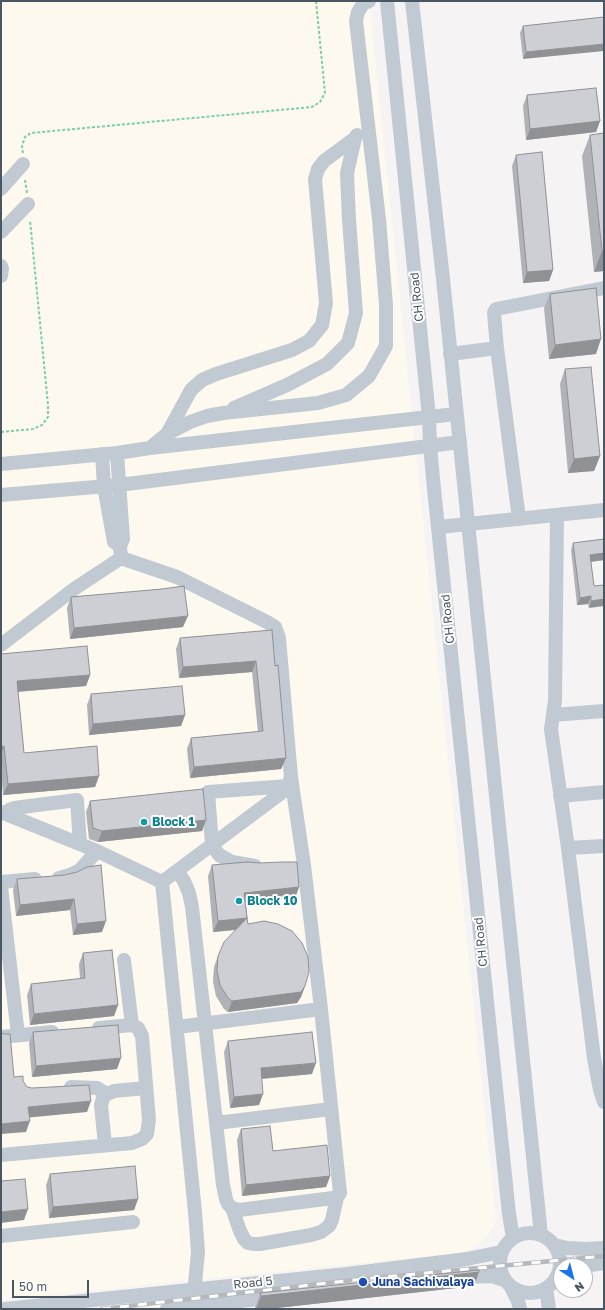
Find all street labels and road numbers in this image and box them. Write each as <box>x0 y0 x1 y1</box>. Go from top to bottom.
street label: CH Road <box>407 272 427 322</box>
street label: CH Road <box>438 594 458 644</box>
street label: CH Road <box>471 917 491 967</box>
street label: Road 5 <box>233 1274 273 1292</box>

